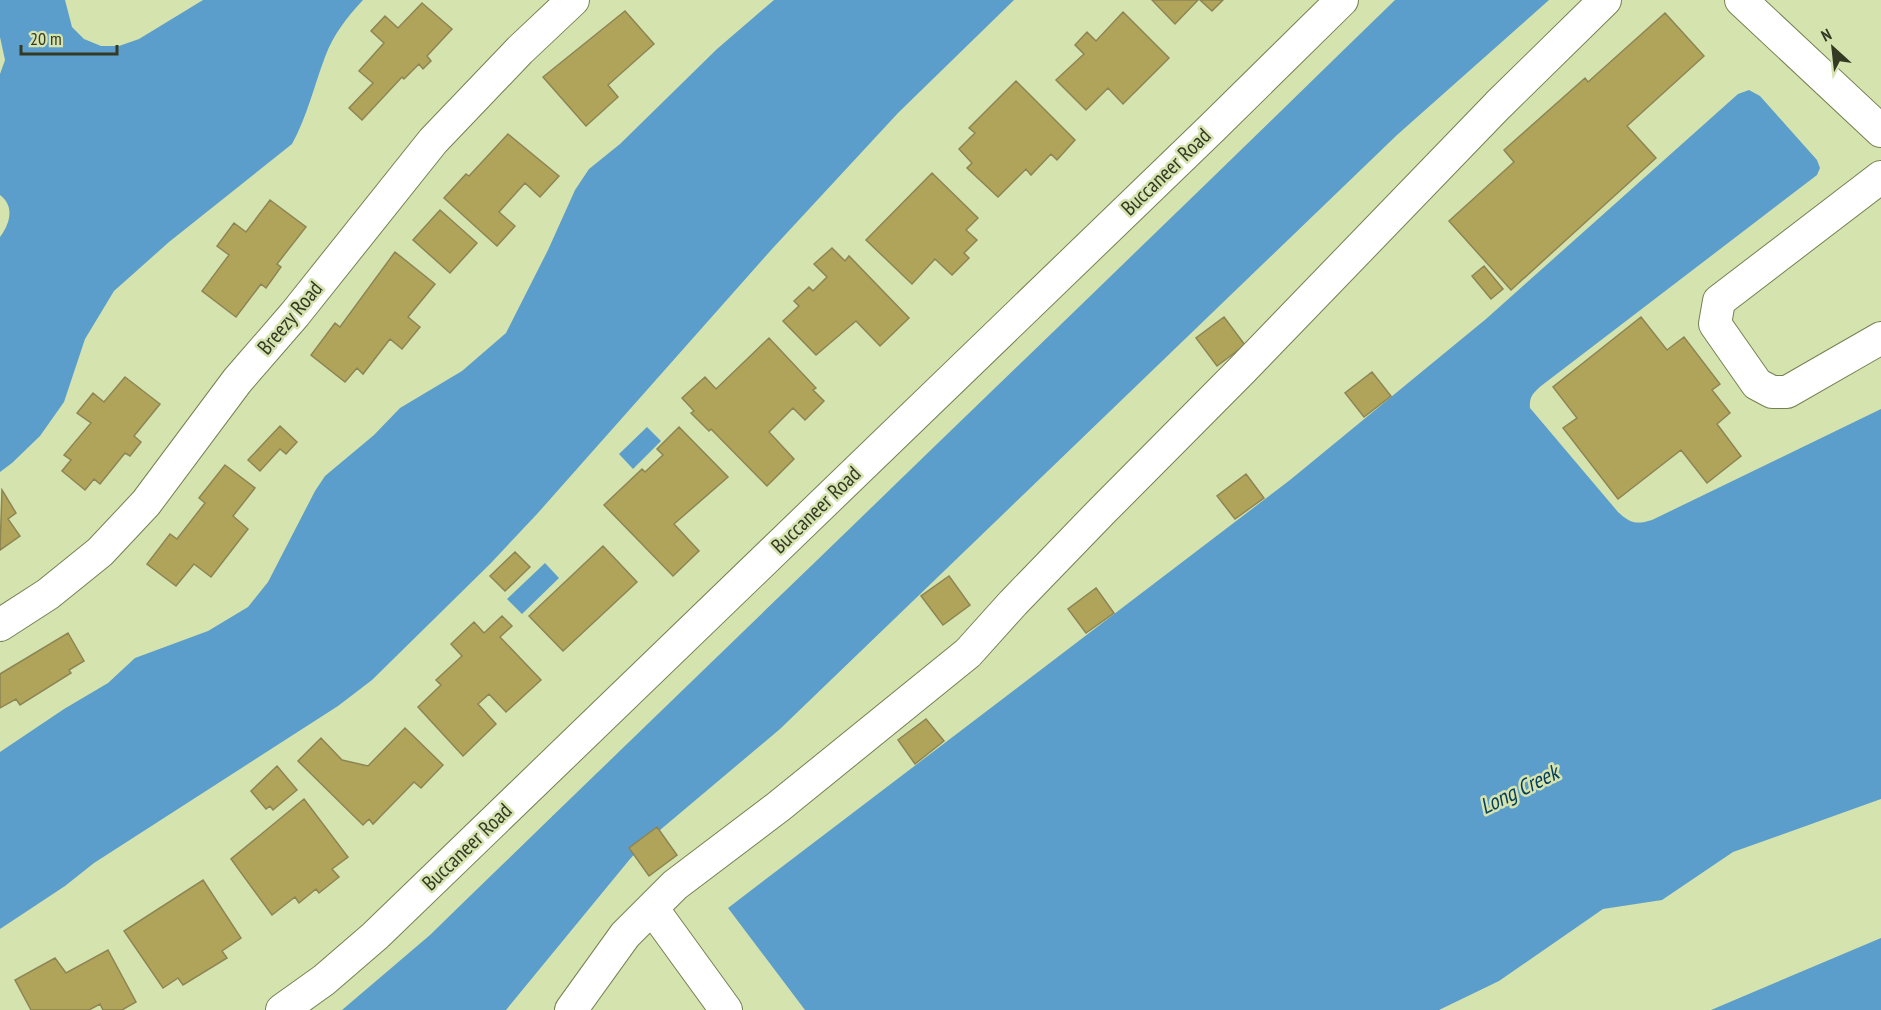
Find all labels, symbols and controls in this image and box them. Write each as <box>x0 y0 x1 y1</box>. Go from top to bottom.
scale bar <box>21 18 117 56</box>
north arrow <box>1803 18 1863 78</box>
text: N <box>1818 24 1835 46</box>
text: 20 m <box>30 27 62 50</box>
street label: Buccaneer Road <box>1115 122 1216 221</box>
street label: Breezy Road <box>251 275 328 360</box>
street label: Buccaneer Road <box>765 460 866 559</box>
water label: Long Creek <box>1475 757 1565 820</box>
street label: Buccaneer Road <box>416 797 517 896</box>

